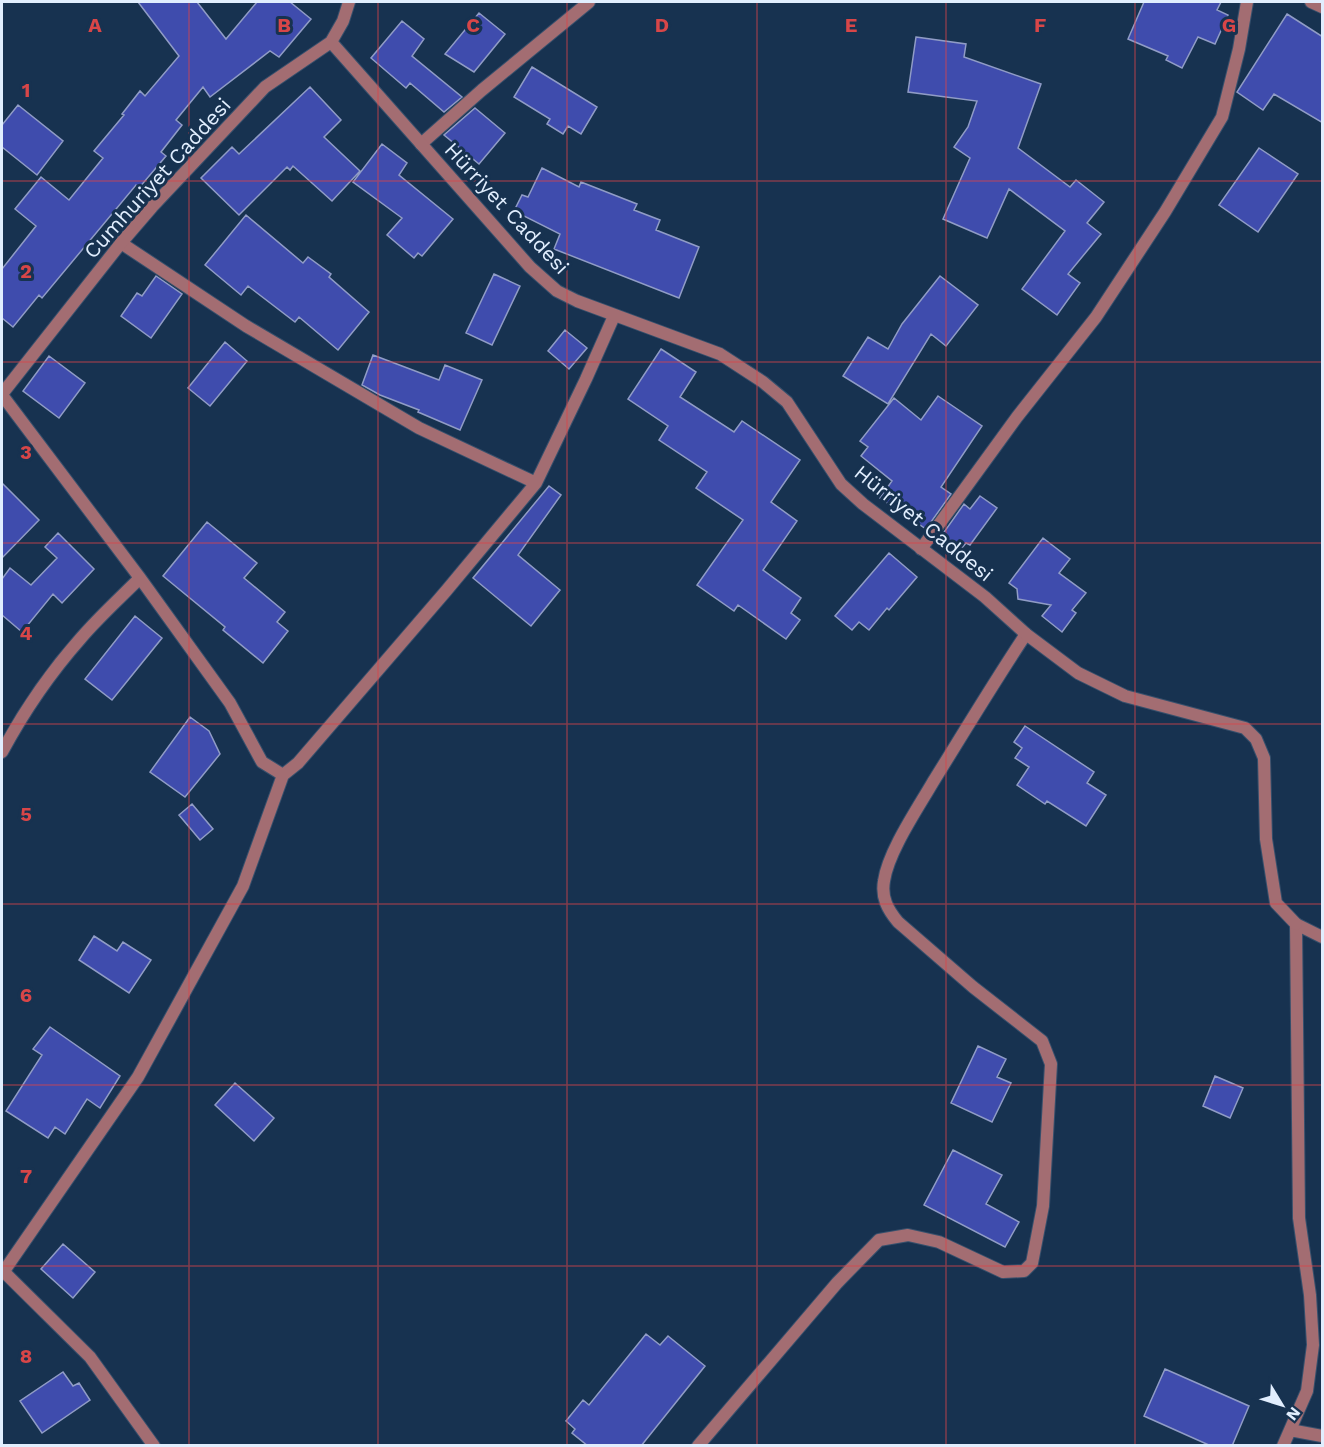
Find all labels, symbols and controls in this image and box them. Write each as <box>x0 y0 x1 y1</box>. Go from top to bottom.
text: A <box>88 13 102 37</box>
text: B <box>277 13 291 37</box>
text: C <box>466 13 480 37</box>
text: D <box>655 13 669 37</box>
text: E <box>845 13 857 37</box>
text: F <box>1034 13 1046 37</box>
text: G <box>1222 13 1236 37</box>
text: 1 <box>22 78 30 102</box>
street label: Cumhuriyet Caddesi <box>78 93 236 263</box>
street label: Hürriyet Caddesi <box>440 137 574 279</box>
text: 2 <box>20 259 32 283</box>
text: 3 <box>20 440 32 464</box>
street label: Hürriyet Caddesi <box>850 460 998 586</box>
text: 4 <box>20 621 33 645</box>
text: 5 <box>20 802 32 826</box>
text: 6 <box>20 983 32 1007</box>
text: 7 <box>20 1164 32 1188</box>
text: 8 <box>20 1344 32 1368</box>
north arrow <box>1252 1375 1312 1435</box>
text: N <box>1282 1403 1305 1424</box>

